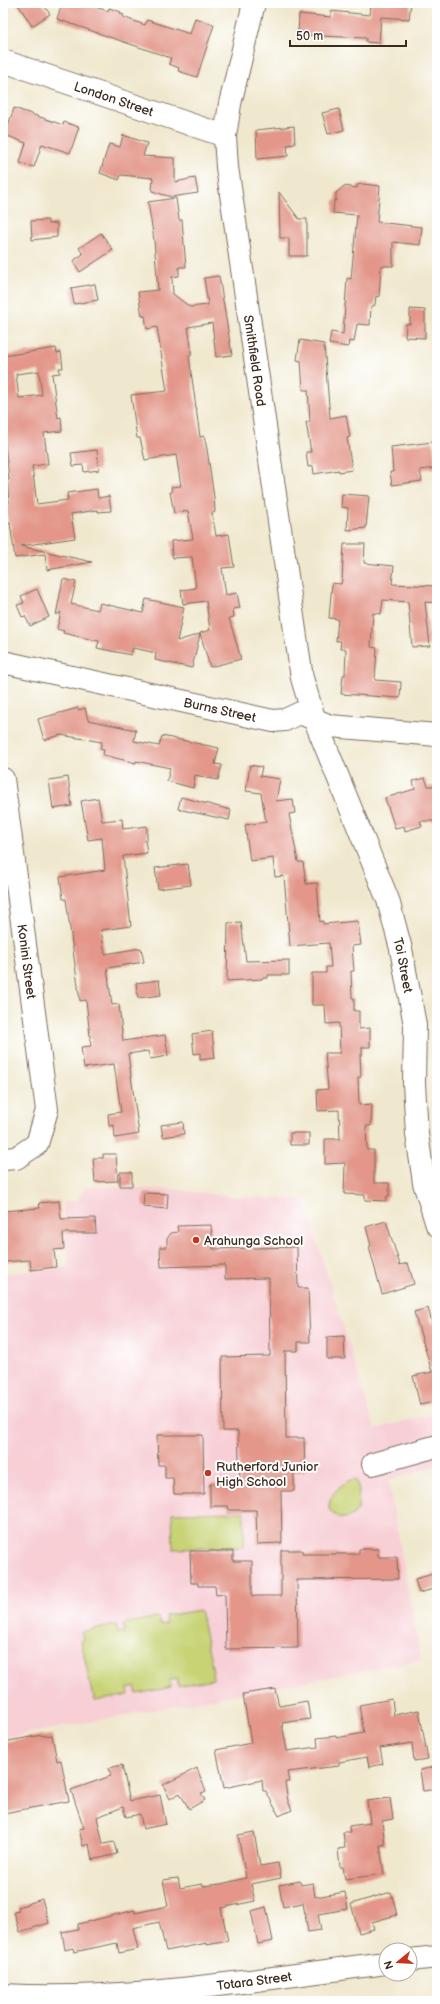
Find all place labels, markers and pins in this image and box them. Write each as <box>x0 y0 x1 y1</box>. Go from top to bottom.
place label: Arahunga School <box>204 1233 303 1249</box>
marker: Arahunga School <box>191 1235 201 1245</box>
place label: Rutherford Junior High School <box>216 1459 318 1490</box>
marker: Rutherford Junior High School <box>203 1468 213 1478</box>

